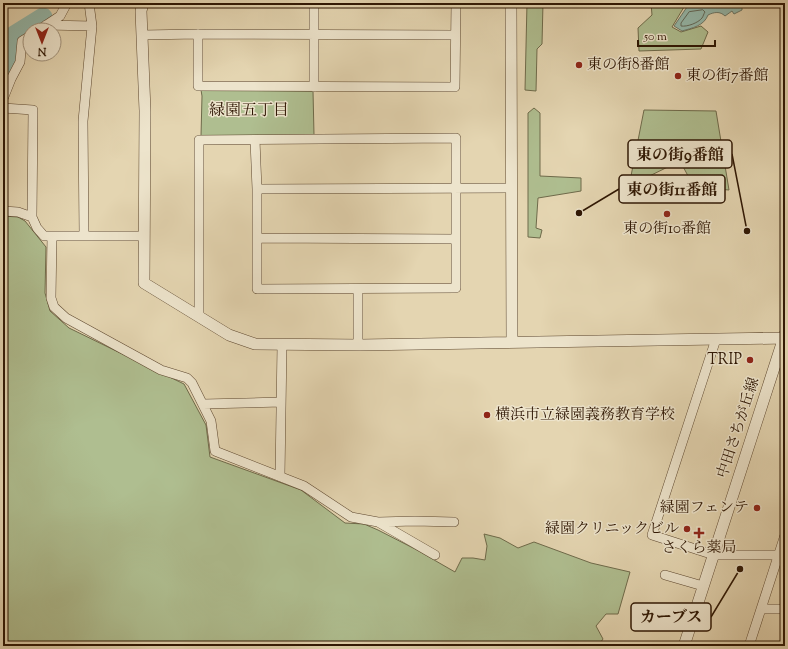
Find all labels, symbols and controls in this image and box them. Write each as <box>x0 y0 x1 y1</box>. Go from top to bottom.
north arrow <box>22 22 62 62</box>
scale bar <box>638 22 715 48</box>
text: 50 m <box>643 28 667 46</box>
text: N <box>37 43 47 59</box>
place label: 東の街8番館 <box>587 55 670 76</box>
marker: 東の街8番館 <box>574 60 584 70</box>
place label: 東の街7番館 <box>686 66 769 87</box>
marker: 東の街7番館 <box>673 71 683 81</box>
district label: 緑園五丁目 <box>209 100 289 123</box>
callout: 東の街9番館 <box>628 140 732 168</box>
text: 東の街9番館 <box>636 145 724 168</box>
callout: 東の街11番館 <box>619 175 725 203</box>
text: 東の街11番館 <box>627 180 717 203</box>
marker: 東の街10番館 <box>662 209 672 219</box>
place label: 東の街10番館 <box>623 219 711 240</box>
place label: TRIP <box>707 350 743 371</box>
marker: TRIP <box>745 355 755 365</box>
street label: 中田さちが丘線 <box>713 375 765 481</box>
place label: 横浜市立緑園義務教育学校 <box>495 405 675 426</box>
marker: 横浜市立緑園義務教育学校 <box>482 410 492 420</box>
place label: 緑園フェンテ <box>660 498 749 519</box>
marker: 緑園フェンテ <box>752 503 762 513</box>
place label: 緑園クリニックビル <box>545 519 679 540</box>
marker: 緑園クリニックビル <box>682 524 692 534</box>
marker: さくら薬局 <box>694 528 704 538</box>
place label: さくら薬局 <box>661 538 737 559</box>
callout: カーブス <box>631 603 711 631</box>
text: カーブス <box>640 607 702 630</box>

